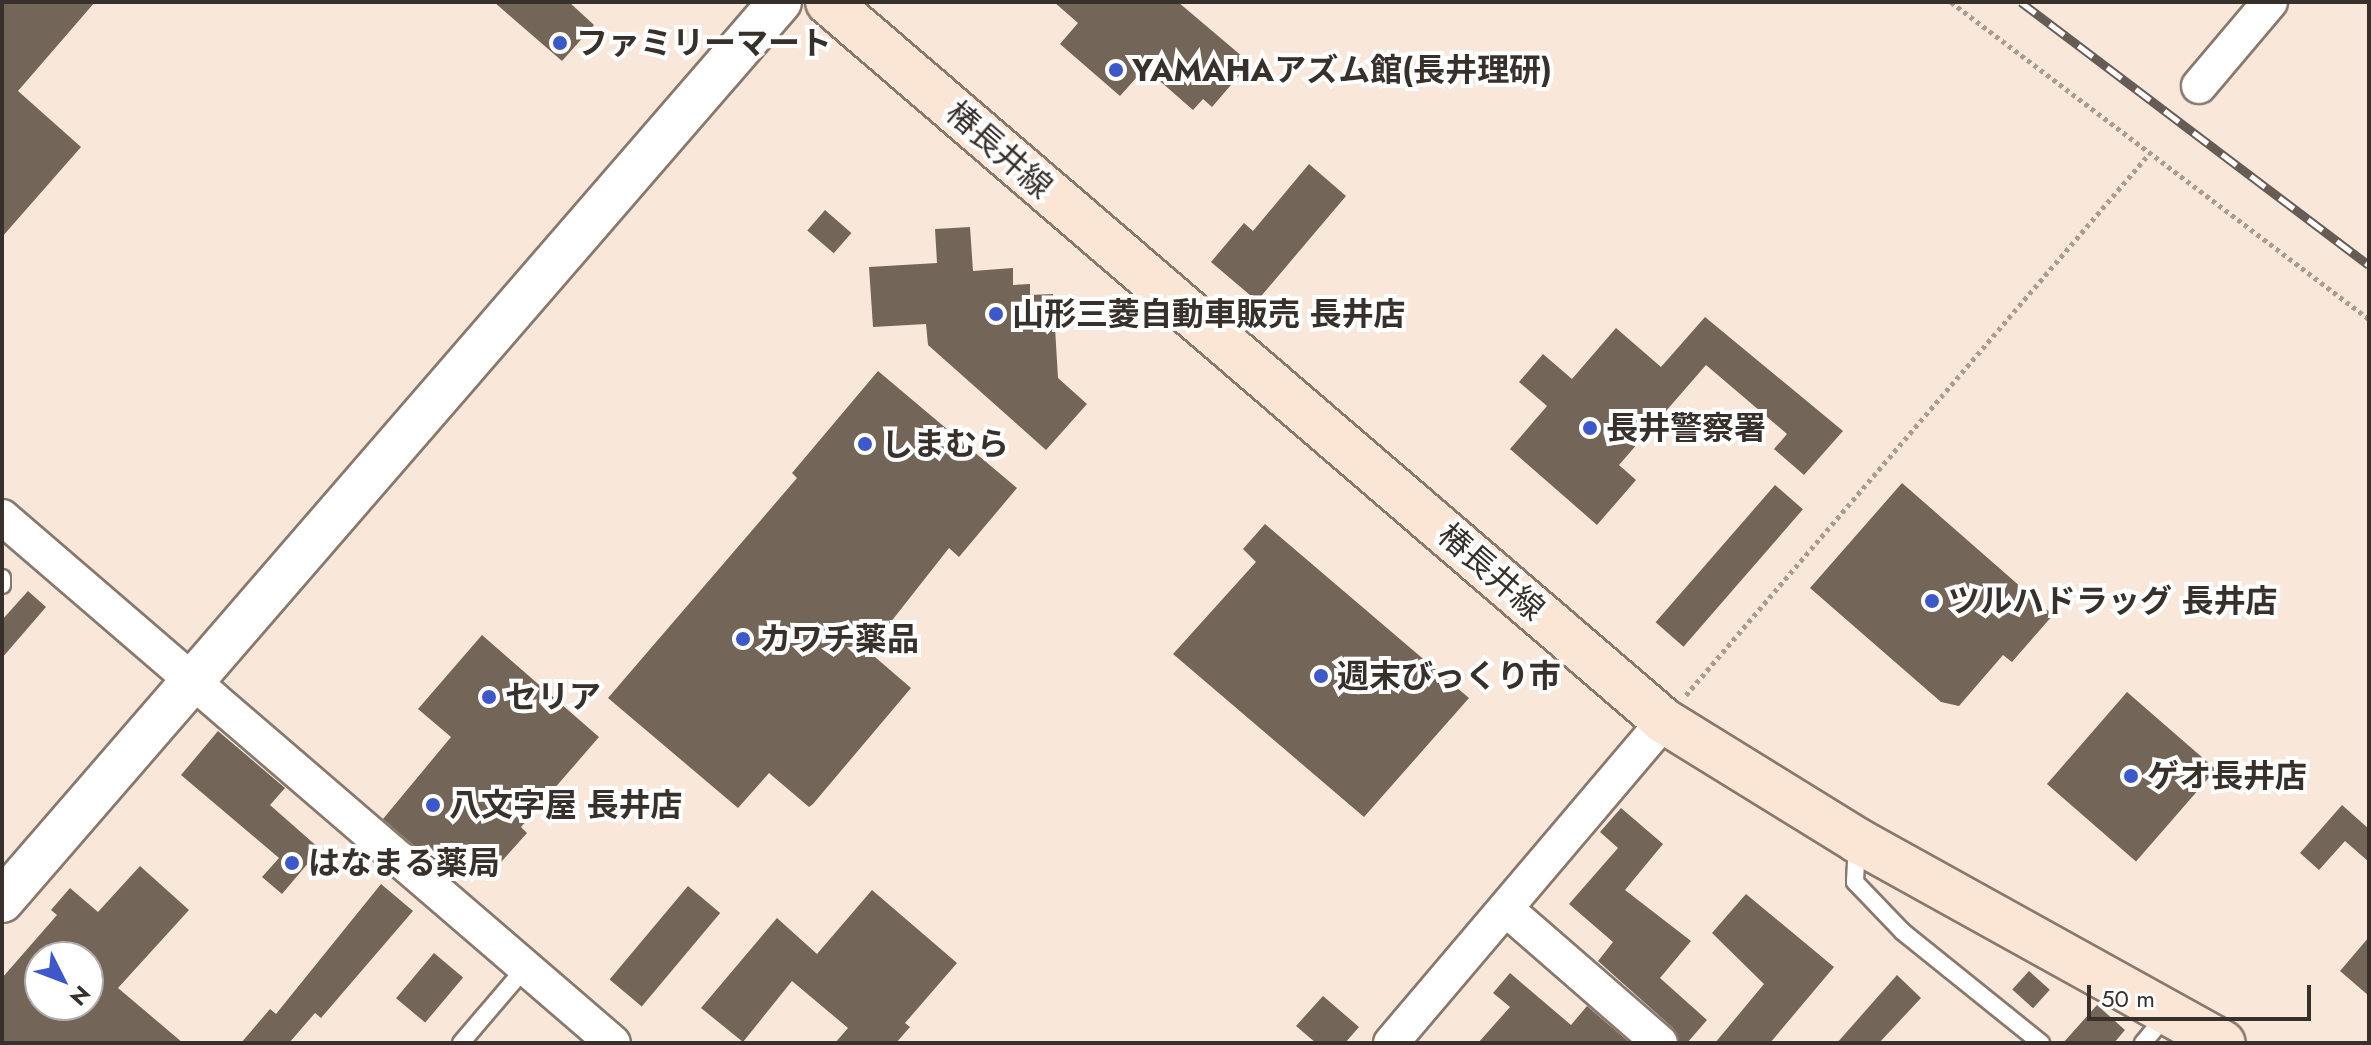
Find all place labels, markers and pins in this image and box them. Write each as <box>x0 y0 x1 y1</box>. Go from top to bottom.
place label: ファミリーマート <box>576 24 832 62</box>
marker: ファミリーマート <box>551 34 569 52</box>
place label: YAMAHAアズム館(長井理研) <box>1132 51 1552 89</box>
marker: YAMAHAアズム館(長井理研) <box>1107 61 1125 79</box>
place label: 山形三菱自動車販売 長井店 <box>1012 295 1406 333</box>
marker: 山形三菱自動車販売 長井店 <box>987 305 1005 323</box>
place label: 長井警察署 <box>1606 409 1766 447</box>
marker: 長井警察署 <box>1581 419 1599 437</box>
place label: しまむら <box>881 425 1009 463</box>
marker: しまむら <box>856 435 874 453</box>
place label: ツルハドラッグ 長井店 <box>1948 582 2278 620</box>
marker: ツルハドラッグ 長井店 <box>1923 592 1941 610</box>
place label: カワチ薬品 <box>759 620 919 658</box>
marker: カワチ薬品 <box>734 630 752 648</box>
place label: 週末びっくり市 <box>1337 657 1561 695</box>
marker: 週末びっくり市 <box>1312 667 1330 685</box>
place label: セリア <box>505 678 601 716</box>
marker: セリア <box>480 688 498 706</box>
place label: ゲオ長井店 <box>2147 757 2307 795</box>
marker: ゲオ長井店 <box>2122 767 2140 785</box>
place label: 八文字屋 長井店 <box>449 786 683 824</box>
marker: 八文字屋 長井店 <box>424 796 442 814</box>
place label: はなまる薬局 <box>308 844 500 882</box>
marker: はなまる薬局 <box>283 854 301 872</box>

